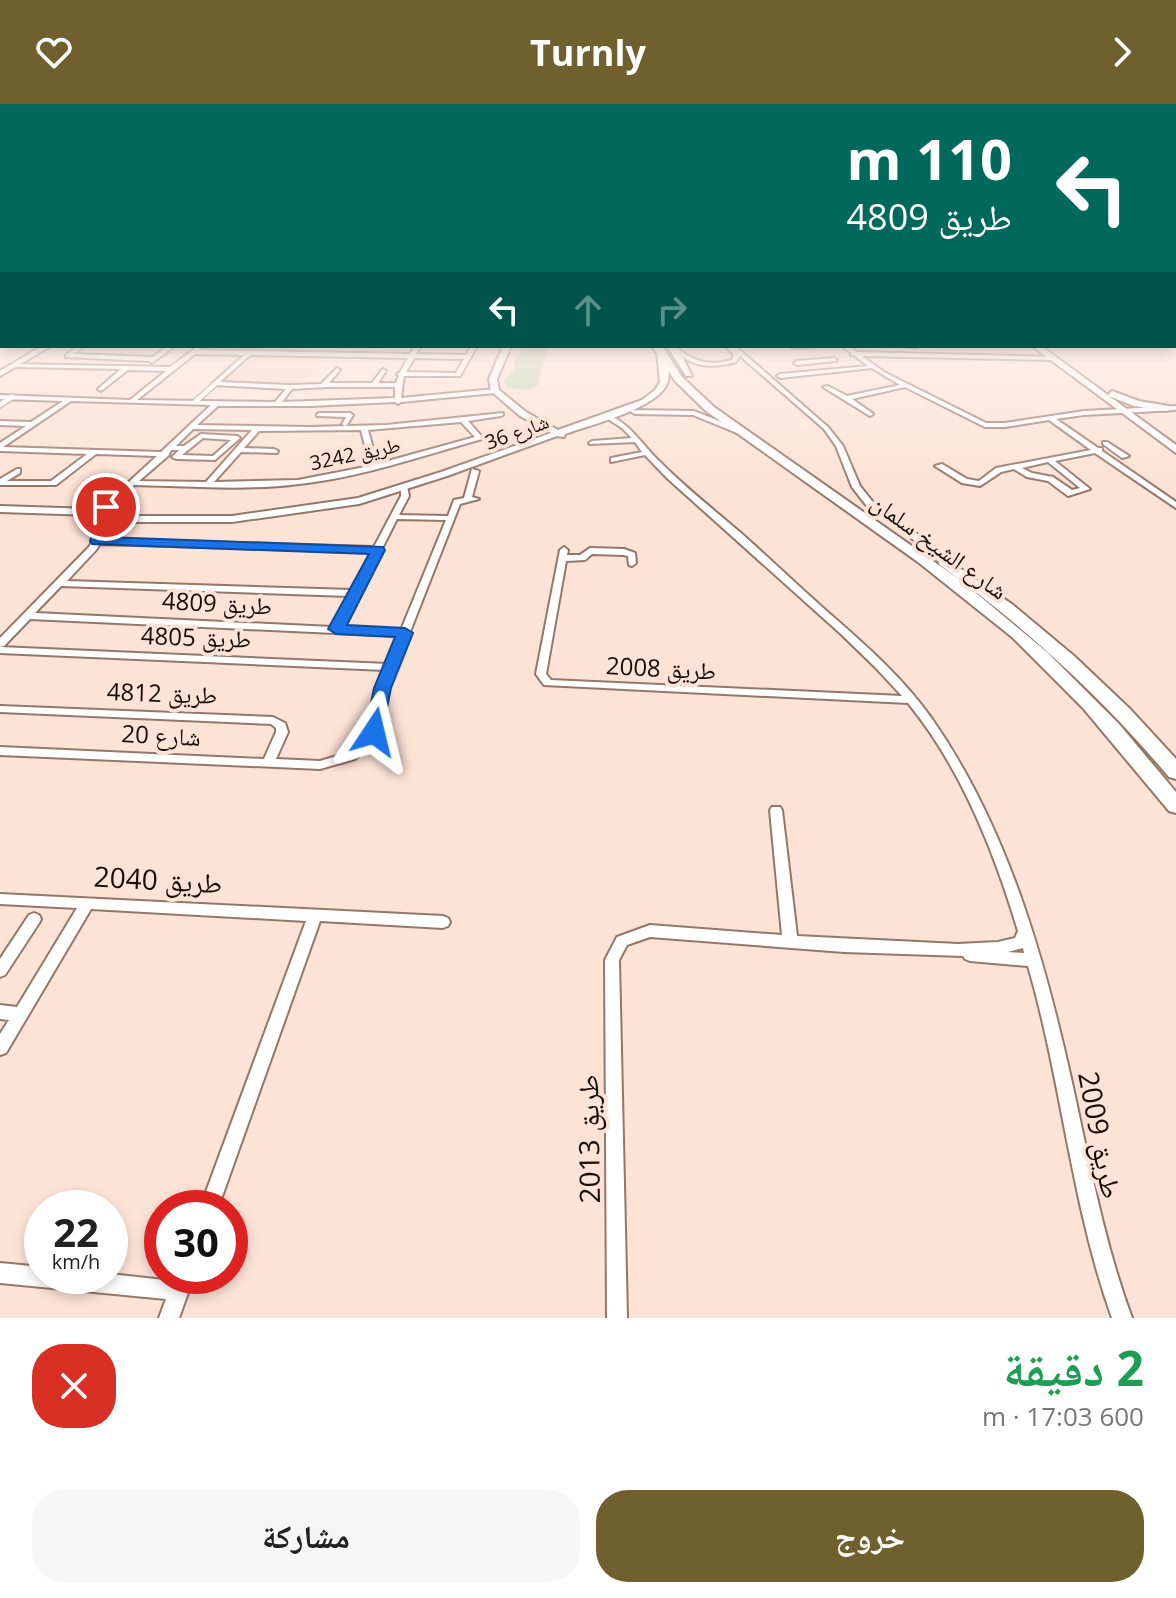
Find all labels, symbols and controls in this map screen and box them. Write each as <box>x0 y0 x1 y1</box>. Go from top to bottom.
text: Turnly <box>530 28 646 77</box>
icon: heart <box>32 30 76 74</box>
icon: forward <box>1100 30 1144 74</box>
text: 110 m <box>846 120 1012 196</box>
icon: left <box>1040 136 1144 240</box>
text: طريق 4809 <box>847 192 1012 241</box>
icon: left <box>482 288 526 332</box>
icon: ahead <box>566 288 610 332</box>
icon: right <box>650 288 694 332</box>
street label: شارع 36 <box>481 408 553 456</box>
street label: طريق 3242 <box>307 431 403 476</box>
pin <box>72 473 140 541</box>
icon: arrive <box>84 485 128 529</box>
street label: شارع الشيخ سلمان <box>865 485 1015 606</box>
street label: طريق 4809 <box>161 583 273 622</box>
street label: طريق 4805 <box>140 618 252 655</box>
street label: طريق 2008 <box>605 648 717 687</box>
street label: طريق 4812 <box>106 674 218 711</box>
position arrow <box>332 690 416 774</box>
street label: شارع 20 <box>121 716 202 753</box>
street label: طريق 2040 <box>93 857 223 901</box>
street label: طريق 2009 <box>1070 1068 1132 1202</box>
street label: طريق 2013 <box>568 1074 608 1204</box>
speed limit sign: 30 <box>144 1190 248 1294</box>
text: 22 <box>53 1204 99 1259</box>
text: km/h <box>52 1248 100 1275</box>
text: 2 دقيقة <box>1003 1335 1144 1400</box>
button: close <box>32 1344 116 1428</box>
text: 600 m · 17:03 <box>982 1398 1144 1434</box>
button: مشاركة <box>32 1490 580 1582</box>
button: خروج <box>596 1490 1144 1582</box>

